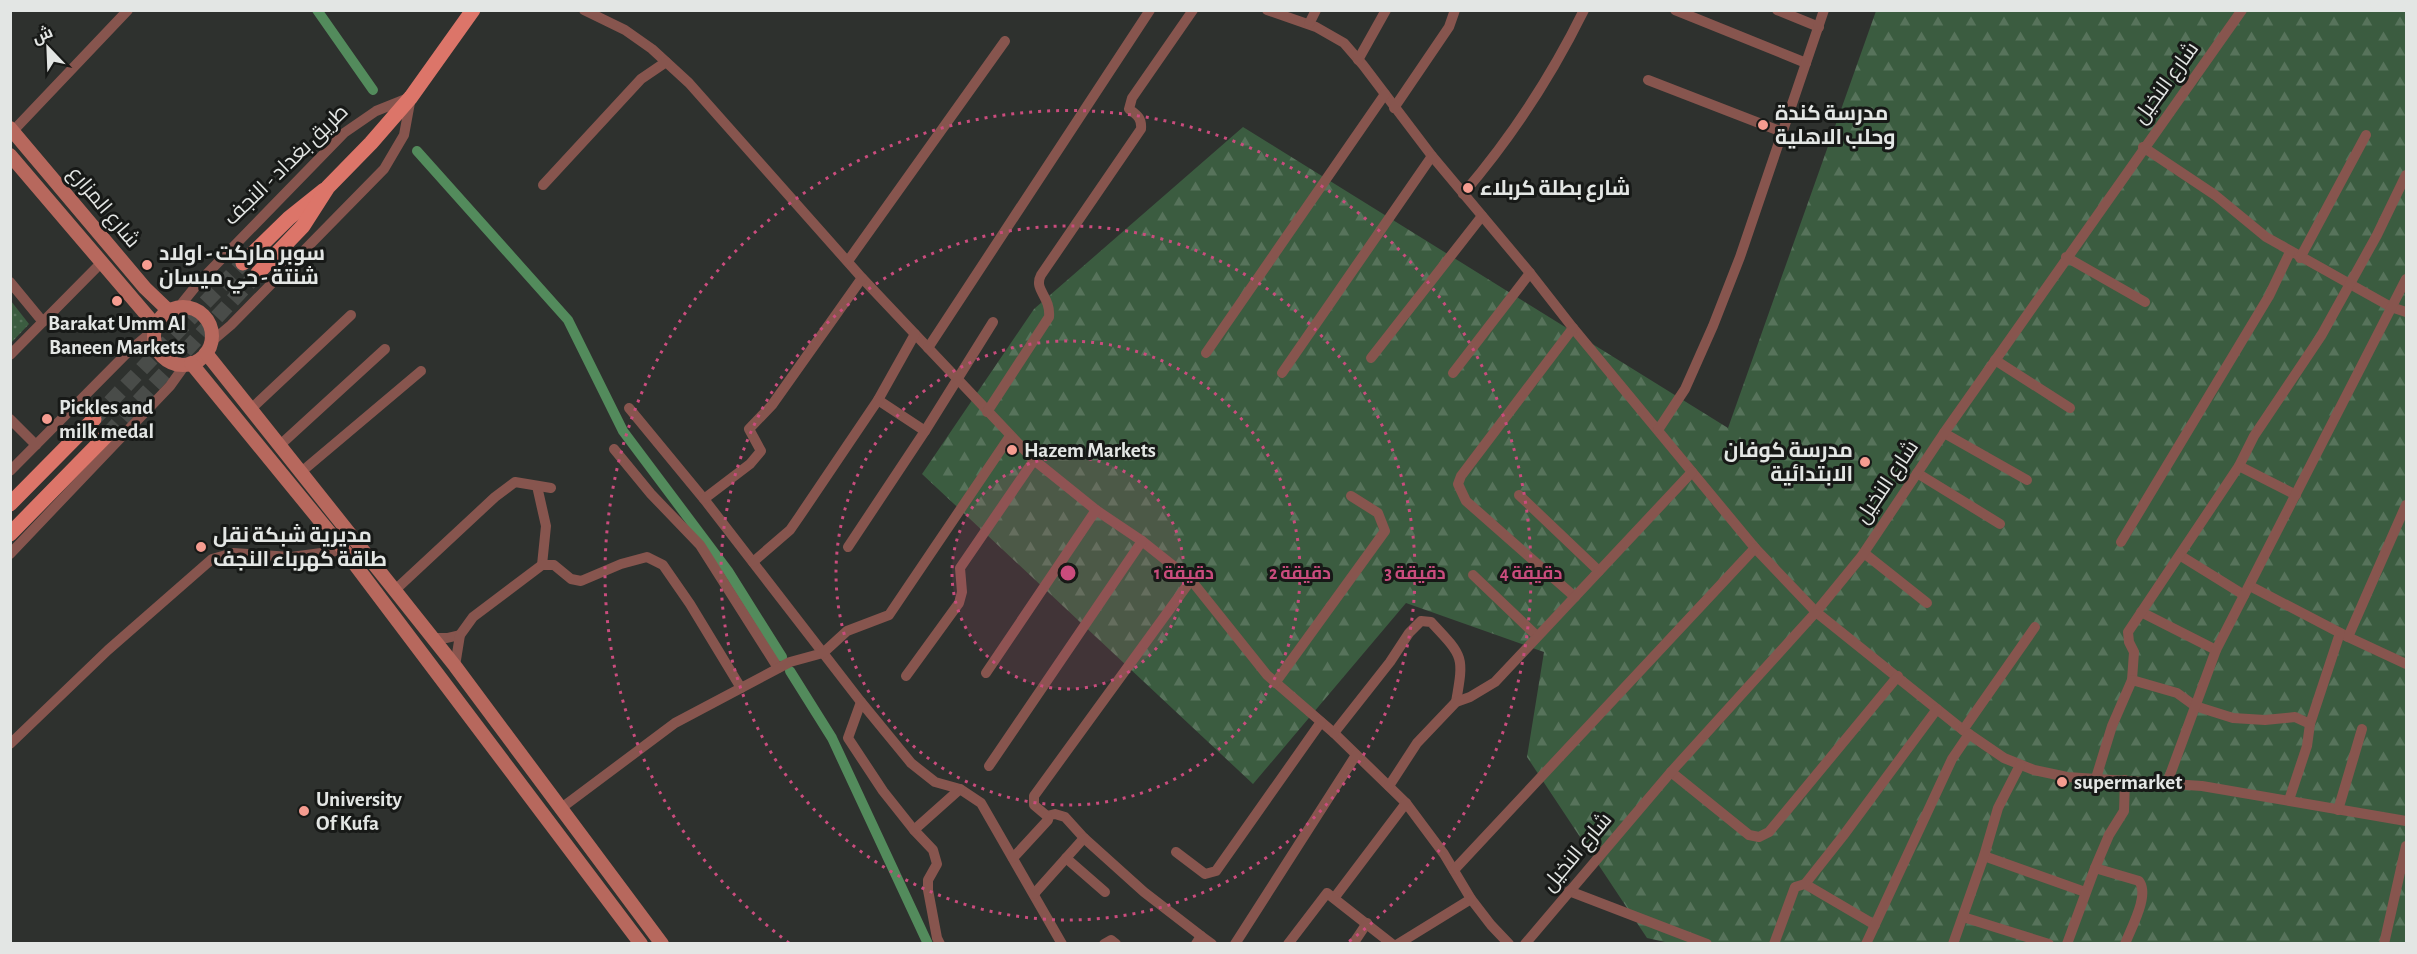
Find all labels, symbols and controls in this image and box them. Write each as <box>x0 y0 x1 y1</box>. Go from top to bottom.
north arrow <box>18 18 78 78</box>
text: ش <box>30 23 55 47</box>
street label: شارع النخيل <box>2130 38 2205 129</box>
street label: طريق بغداد - النجف <box>220 101 353 231</box>
place label: مدرسة كندة وحلب الاهلية <box>1775 103 1896 150</box>
marker: مدرسة كندة وحلب الاهلية <box>1756 118 1770 132</box>
street label: شارع المزارع <box>62 162 144 254</box>
place label: شارع بطلة كربلاء <box>1480 177 1630 202</box>
marker: شارع بطلة كربلاء <box>1461 181 1475 195</box>
place label: سوبر ماركت - اولاد شنتة - حي ميسان <box>159 243 325 294</box>
marker: سوبر ماركت - اولاد شنتة - حي ميسان <box>140 258 154 272</box>
marker: Barakat Umm Al Baneen Markets <box>110 294 124 308</box>
place label: Barakat Umm Al Baneen Markets <box>48 313 186 358</box>
place label: Pickles and milk medal <box>59 397 154 442</box>
marker: Pickles and milk medal <box>40 412 54 426</box>
street label: شارع النخيل <box>1852 437 1925 529</box>
place label: Hazem Markets <box>1024 440 1156 461</box>
place label: مدرسة كوفان الابتدائية <box>1724 440 1853 486</box>
marker: Hazem Markets <box>1005 443 1019 457</box>
marker: مدرسة كوفان الابتدائية <box>1858 455 1872 469</box>
place label: مديرية شبكة نقل طاقة كهرباء النجف <box>213 524 387 572</box>
marker: مديرية شبكة نقل طاقة كهرباء النجف <box>194 540 208 554</box>
centre of rings <box>1058 563 1078 583</box>
text: 1 دقيقة <box>1154 565 1214 583</box>
text: 2 دقيقة <box>1269 565 1331 583</box>
text: 3 دقيقة <box>1384 565 1446 583</box>
text: 4 دقيقة <box>1500 565 1562 583</box>
place label: supermarket <box>2074 772 2182 793</box>
marker: supermarket <box>2055 775 2069 789</box>
place label: University Of Kufa <box>316 789 403 834</box>
marker: University Of Kufa <box>297 804 311 818</box>
street label: شارع النخيل <box>1538 809 1618 897</box>

